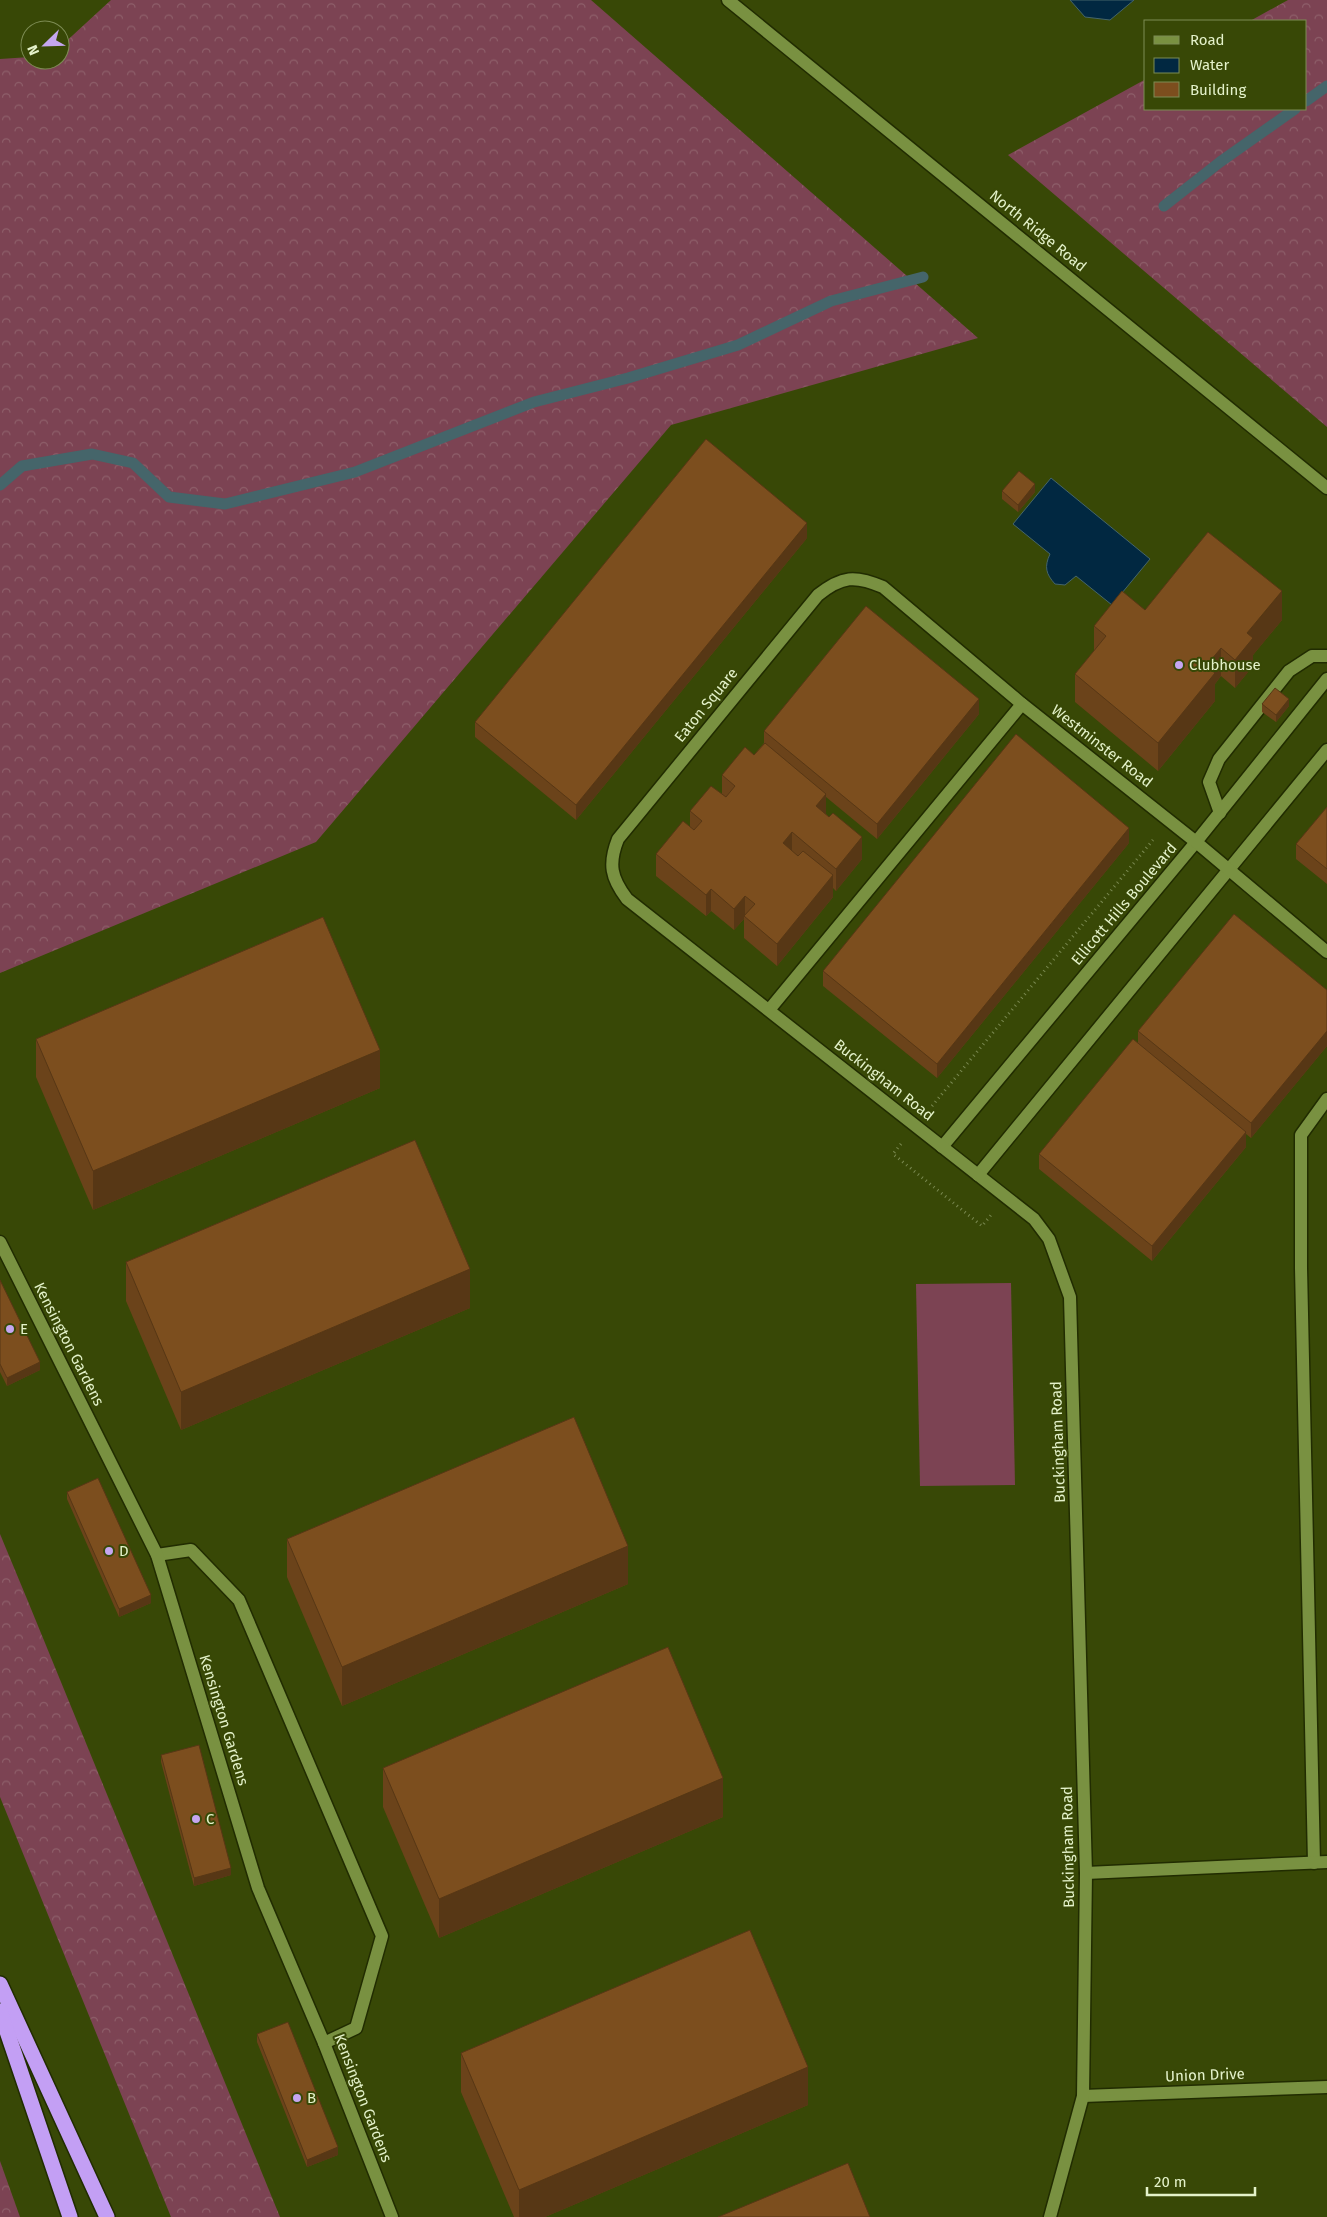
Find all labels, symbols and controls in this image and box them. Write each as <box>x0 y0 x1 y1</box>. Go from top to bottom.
north arrow <box>20 20 70 70</box>
legend <box>1144 20 1307 110</box>
text: Road <box>1190 31 1225 49</box>
text: N <box>24 42 43 57</box>
text: Water <box>1190 56 1229 74</box>
text: Building <box>1190 81 1246 99</box>
street label: North Ridge Road <box>986 186 1090 276</box>
place label: Clubhouse <box>1189 656 1261 674</box>
marker: Clubhouse <box>1173 659 1185 671</box>
street label: Eaton Square <box>671 664 741 746</box>
street label: Westminster Road <box>1048 701 1156 791</box>
street label: Ellicott Hills Boulevard <box>1068 839 1180 969</box>
street label: Buckingham Road <box>830 1035 938 1125</box>
street label: Kensington Gardens <box>30 1279 108 1409</box>
place label: E <box>20 1320 28 1338</box>
marker: E <box>4 1323 16 1335</box>
street label: Buckingham Road <box>1047 1381 1069 1503</box>
place label: D <box>119 1542 129 1560</box>
marker: D <box>103 1545 115 1557</box>
street label: Kensington Gardens <box>196 1652 252 1788</box>
street label: Buckingham Road <box>1058 1786 1078 1908</box>
place label: C <box>206 1810 215 1828</box>
marker: C <box>190 1813 202 1825</box>
street label: Kensington Gardens <box>330 2031 396 2165</box>
street label: Union Drive <box>1165 2065 1245 2085</box>
place label: B <box>307 2089 316 2107</box>
marker: B <box>291 2092 303 2104</box>
scale bar <box>1147 2164 1254 2196</box>
text: 20 m <box>1154 2173 1187 2191</box>

